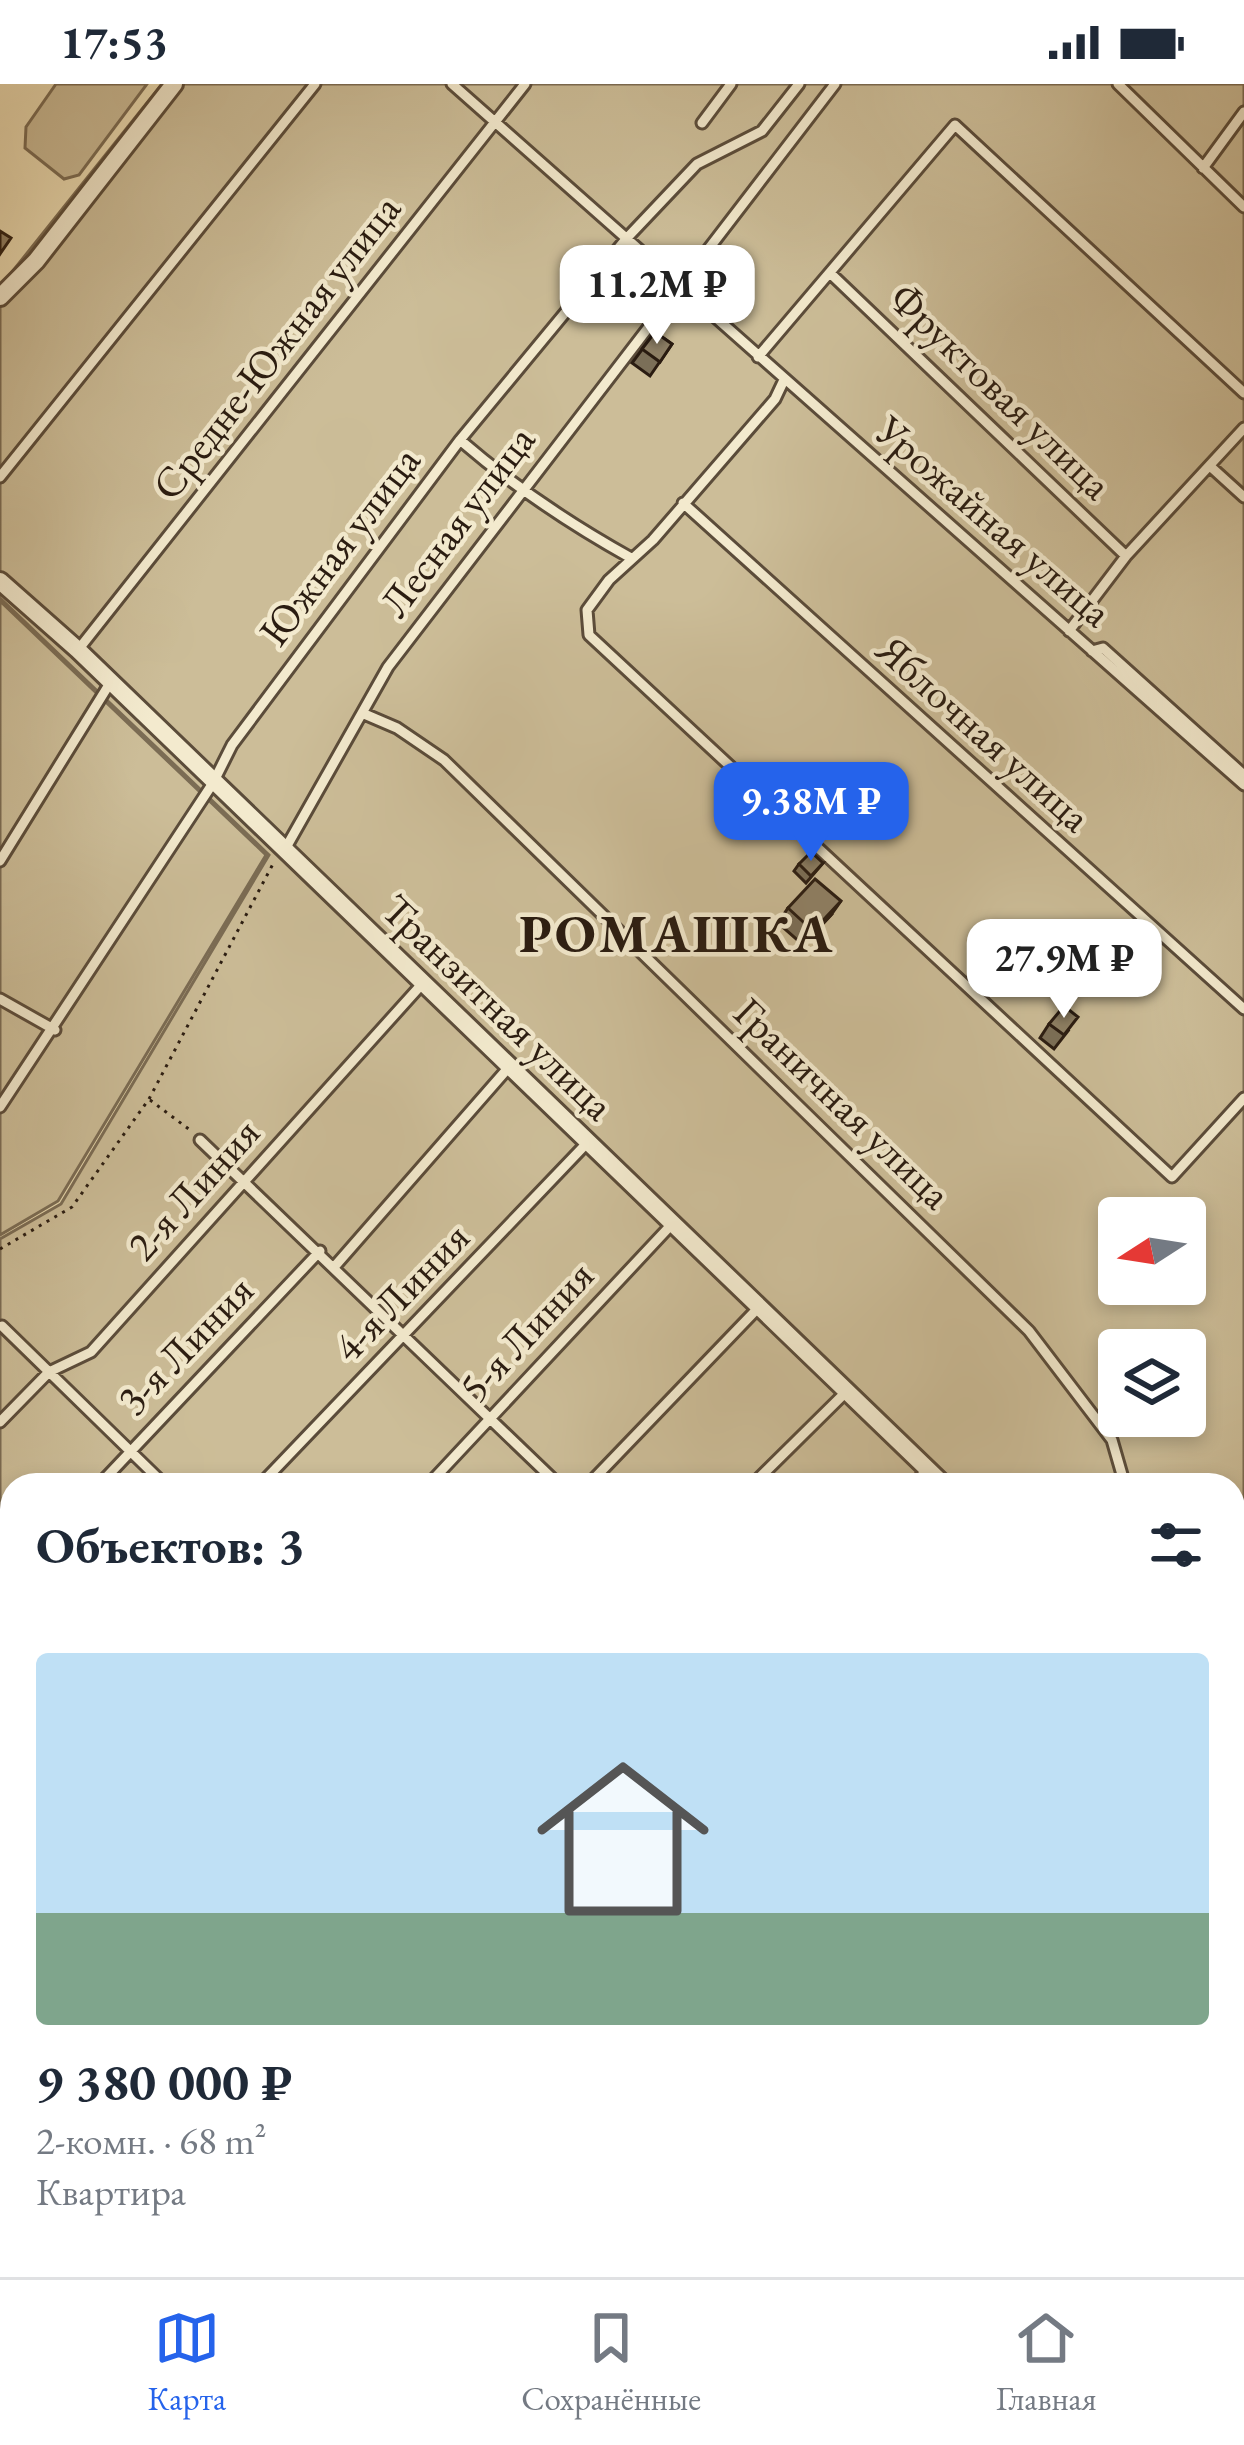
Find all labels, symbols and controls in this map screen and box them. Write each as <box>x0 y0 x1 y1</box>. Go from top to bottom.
text: 17:53 <box>60 13 168 71</box>
street label: Средне-Южная улица <box>139 183 413 511</box>
pin: 11.2M ₽ <box>546 245 768 347</box>
text: 11.2M ₽ <box>587 258 727 309</box>
street label: Фруктовая улица <box>878 271 1124 511</box>
street label: Урожайная улица <box>863 402 1124 639</box>
street label: Лесная улица <box>367 414 547 628</box>
street label: Южная улица <box>246 435 432 657</box>
street label: Яблочная улица <box>865 622 1103 844</box>
pin: 9.38M ₽ <box>700 762 922 864</box>
text: 9.38M ₽ <box>741 775 881 826</box>
street label: Транзитная улица <box>370 882 626 1132</box>
district label: РОМАШКА <box>519 898 835 968</box>
pin: 27.9M ₽ <box>953 919 1175 1021</box>
text: 27.9M ₽ <box>994 932 1134 983</box>
street label: Граничная улица <box>722 985 964 1221</box>
street label: 2-я Линия <box>114 1106 272 1272</box>
north arrow <box>1098 1197 1206 1305</box>
map controls <box>1098 1197 1206 1437</box>
street label: 4-я Линия <box>321 1210 481 1374</box>
street label: 5-я Линия <box>447 1249 605 1413</box>
street label: 3-я Линия <box>105 1263 265 1427</box>
button: layers <box>1098 1329 1206 1437</box>
text: Объектов: 3 <box>36 1512 305 1578</box>
icon: filters <box>1143 1512 1209 1578</box>
icon: home <box>515 1731 731 1947</box>
text: 9 380 000 ₽ <box>36 2049 292 2115</box>
text: 2-комн. · 68 m² <box>36 2115 267 2166</box>
text: Квартира <box>36 2166 186 2217</box>
tab: Карта <box>147 2305 226 2420</box>
tab: Сохранённые <box>521 2305 701 2420</box>
tab: Главная <box>996 2305 1097 2420</box>

